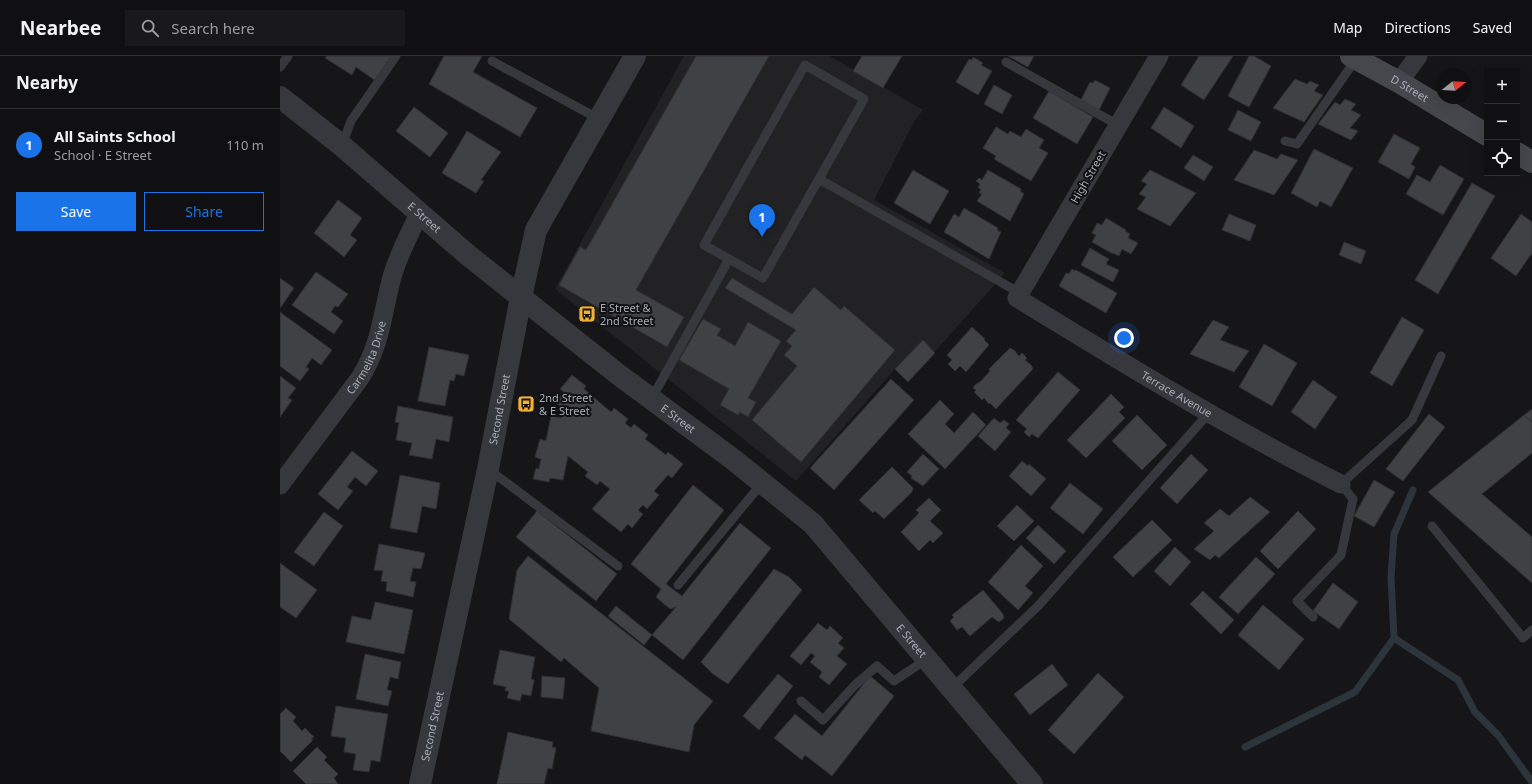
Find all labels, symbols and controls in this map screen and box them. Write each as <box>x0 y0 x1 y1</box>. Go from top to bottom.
search box <box>125 10 405 46</box>
text: Nearbee <box>20 15 101 41</box>
icon: search <box>139 17 161 39</box>
text: Search here <box>171 18 255 38</box>
text: Map <box>1333 18 1362 37</box>
text: Directions <box>1384 18 1451 37</box>
text: Saved <box>1473 18 1512 37</box>
north arrow <box>1436 68 1472 104</box>
map controls <box>1484 68 1520 176</box>
button: + <box>1484 68 1520 104</box>
text: Nearby <box>16 71 78 94</box>
street label: D Street <box>1388 71 1432 105</box>
button: − <box>1484 104 1520 140</box>
text: All Saints School <box>54 126 176 146</box>
text: 1 <box>25 136 33 154</box>
text: 110 m <box>226 136 264 154</box>
button: locate <box>1484 140 1520 176</box>
text: School · E Street <box>54 146 152 164</box>
street label: High Street <box>1067 148 1109 206</box>
button: Save <box>16 192 136 231</box>
button: Share <box>144 192 264 231</box>
street label: E Street <box>405 198 445 236</box>
pin: 1 <box>749 204 775 237</box>
place label: E Street & 2nd Street <box>600 300 653 328</box>
bus stop icon: E Street & 2nd Street <box>577 304 597 324</box>
street label: Carmelita Drive <box>342 319 389 397</box>
your location <box>1114 328 1134 348</box>
street label: Terrace Avenue <box>1139 367 1215 420</box>
street label: Second Street <box>485 373 513 446</box>
place label: 2nd Street & E Street <box>539 390 592 418</box>
bus stop icon: 2nd Street & E Street <box>516 394 536 414</box>
street label: E Street <box>658 400 699 436</box>
street label: E Street <box>893 621 930 661</box>
street label: Second Street <box>417 690 447 763</box>

